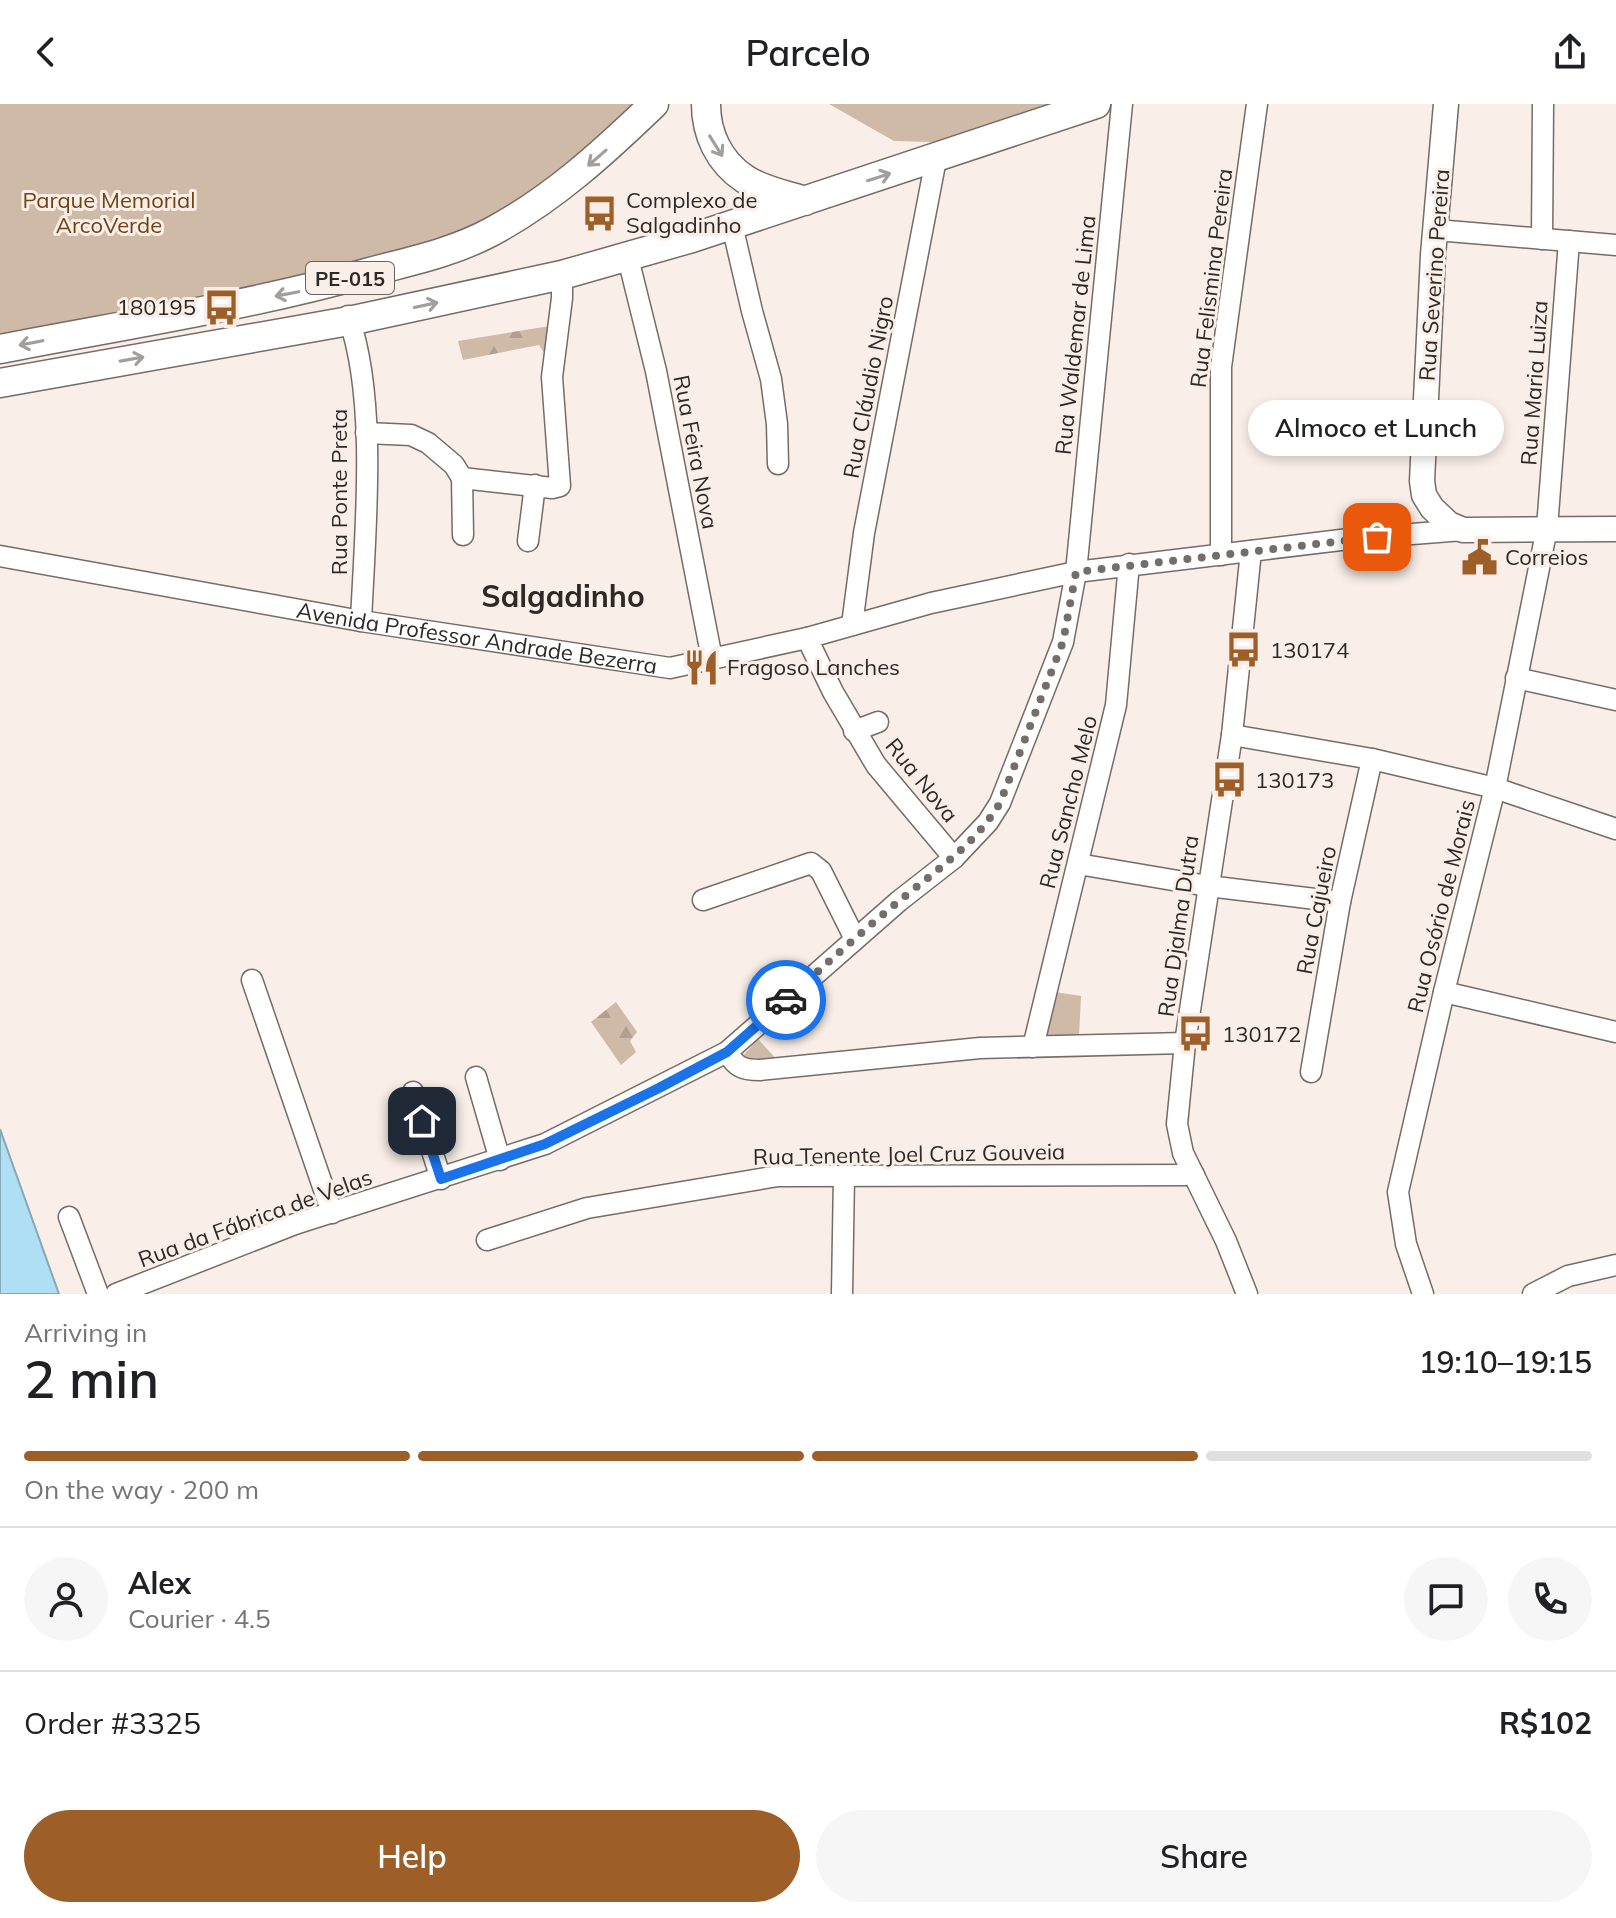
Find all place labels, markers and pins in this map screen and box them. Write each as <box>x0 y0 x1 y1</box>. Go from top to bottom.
place label: Complexo de Salgadinho <box>626 186 757 239</box>
bus stop icon: Complexo de Salgadinho <box>581 194 619 232</box>
bus stop icon: 180195 <box>203 288 241 326</box>
place label: 180195 <box>117 293 196 321</box>
callout: Almoco et Lunch <box>1249 401 1505 457</box>
pin <box>1343 503 1411 571</box>
public building icon: Correios <box>1460 538 1498 576</box>
place label: Correios <box>1505 543 1588 571</box>
bus stop icon: 130174 <box>1225 631 1263 669</box>
place label: 130174 <box>1270 636 1349 664</box>
restaurant icon: Fragoso Lanches <box>682 648 720 686</box>
place label: Fragoso Lanches <box>727 653 900 681</box>
bus stop icon: 130173 <box>1210 761 1248 799</box>
place label: 130173 <box>1255 766 1334 794</box>
bus stop icon: 130172 <box>1177 1015 1215 1053</box>
place label: 130172 <box>1222 1020 1301 1048</box>
pin <box>388 1087 456 1155</box>

